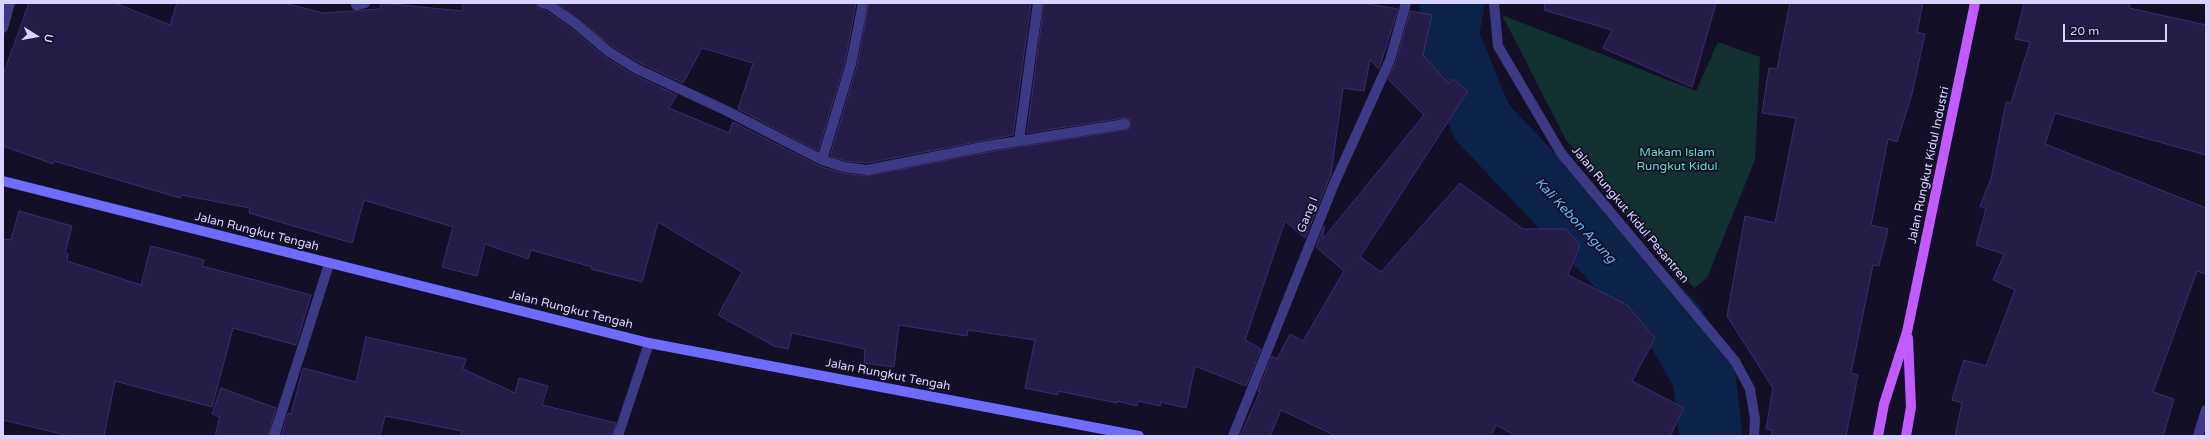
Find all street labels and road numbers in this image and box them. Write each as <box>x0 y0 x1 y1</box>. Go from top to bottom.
street label: Jalan Rungkut Kidul Industri <box>1905 85 1953 245</box>
street label: Jalan Rungkut Kidul Pesantren <box>1568 144 1692 286</box>
street label: Gang I <box>1294 195 1322 235</box>
street label: Jalan Rungkut Tengah <box>194 210 320 254</box>
street label: Jalan Rungkut Tengah <box>508 288 634 332</box>
street label: Jalan Rungkut Tengah <box>824 356 952 394</box>

